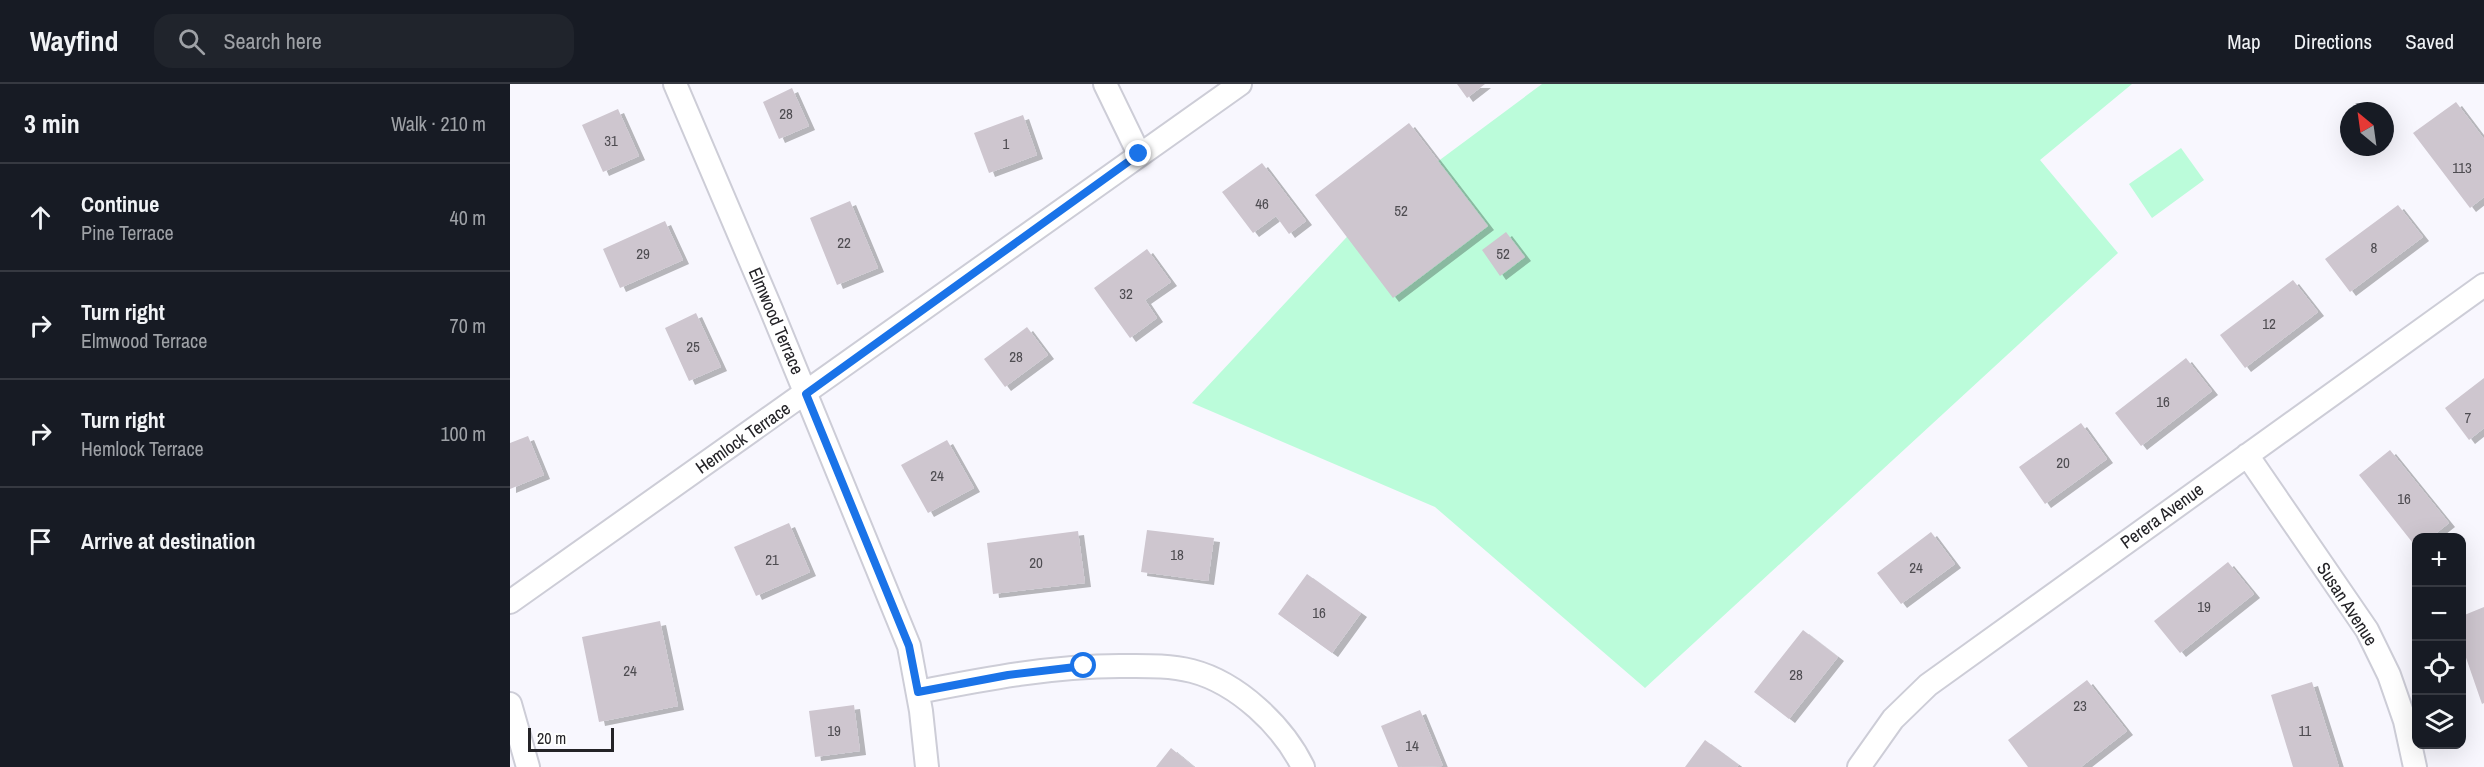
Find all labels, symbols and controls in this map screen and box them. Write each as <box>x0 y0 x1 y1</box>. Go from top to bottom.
search box <box>154 14 574 68</box>
text: Wayfind <box>30 22 118 60</box>
icon: search <box>175 25 208 58</box>
text: Search here <box>223 26 322 56</box>
text: Map <box>2227 27 2261 56</box>
text: Directions <box>2294 27 2372 56</box>
text: Saved <box>2405 27 2454 56</box>
north arrow <box>2340 102 2394 156</box>
house number: 28 <box>779 103 793 124</box>
text: 3 min <box>24 106 80 141</box>
text: Walk · 210 m <box>391 110 486 137</box>
house number: 31 <box>604 130 618 151</box>
house number: 1 <box>1003 133 1010 154</box>
route end <box>1125 140 1151 166</box>
house number: 113 <box>2452 157 2472 178</box>
text: Continue <box>81 189 159 219</box>
house number: 46 <box>1255 193 1269 214</box>
house number: 52 <box>1394 200 1408 221</box>
icon: ahead <box>24 201 57 234</box>
text: 40 m <box>450 204 486 231</box>
text: Pine Terrace <box>81 219 174 246</box>
house number: 22 <box>837 232 851 253</box>
house number: 8 <box>2371 237 2378 258</box>
house number: 29 <box>636 243 650 264</box>
house number: 52 <box>1496 243 1510 264</box>
street label: Elmwood Terrace <box>743 264 810 378</box>
house number: 32 <box>1119 283 1133 304</box>
text: Turn right <box>81 297 165 327</box>
icon: right <box>24 309 57 342</box>
text: 70 m <box>450 312 486 339</box>
house number: 12 <box>2262 313 2276 334</box>
text: Elmwood Terrace <box>81 327 207 354</box>
house number: 25 <box>686 336 700 357</box>
house number: 28 <box>1009 346 1023 367</box>
house number: 16 <box>2156 391 2170 412</box>
street label: Hemlock Terrace <box>690 396 795 480</box>
text: Turn right <box>81 405 165 435</box>
house number: 7 <box>2465 407 2472 428</box>
icon: right <box>24 417 57 450</box>
text: 100 m <box>440 420 486 447</box>
text: Hemlock Terrace <box>81 435 204 462</box>
house number: 20 <box>2056 452 2070 473</box>
house number: 24 <box>930 465 944 486</box>
street label: Perera Avenue <box>2115 477 2208 554</box>
house number: 16 <box>2397 488 2411 509</box>
icon: arrive <box>24 525 57 558</box>
text: Arrive at destination <box>81 526 255 556</box>
map controls <box>2412 533 2466 749</box>
button: + <box>2412 533 2466 587</box>
house number: 18 <box>1170 544 1184 565</box>
house number: 21 <box>765 549 779 570</box>
house number: 20 <box>1029 552 1043 573</box>
house number: 24 <box>1909 557 1923 578</box>
street label: Susan Avenue <box>2311 557 2384 650</box>
button: − <box>2412 587 2466 641</box>
house number: 19 <box>2197 596 2211 617</box>
house number: 16 <box>1312 602 1326 623</box>
button: locate <box>2412 641 2466 695</box>
route start <box>1070 652 1096 678</box>
house number: 24 <box>623 660 637 681</box>
house number: 28 <box>1789 664 1803 685</box>
house number: 23 <box>2073 695 2087 716</box>
button: layers <box>2412 695 2466 749</box>
house number: 19 <box>827 720 841 741</box>
house number: 11 <box>2299 720 2312 741</box>
scale bar <box>528 725 614 752</box>
text: 20 m <box>537 727 566 749</box>
house number: 14 <box>1405 735 1419 756</box>

